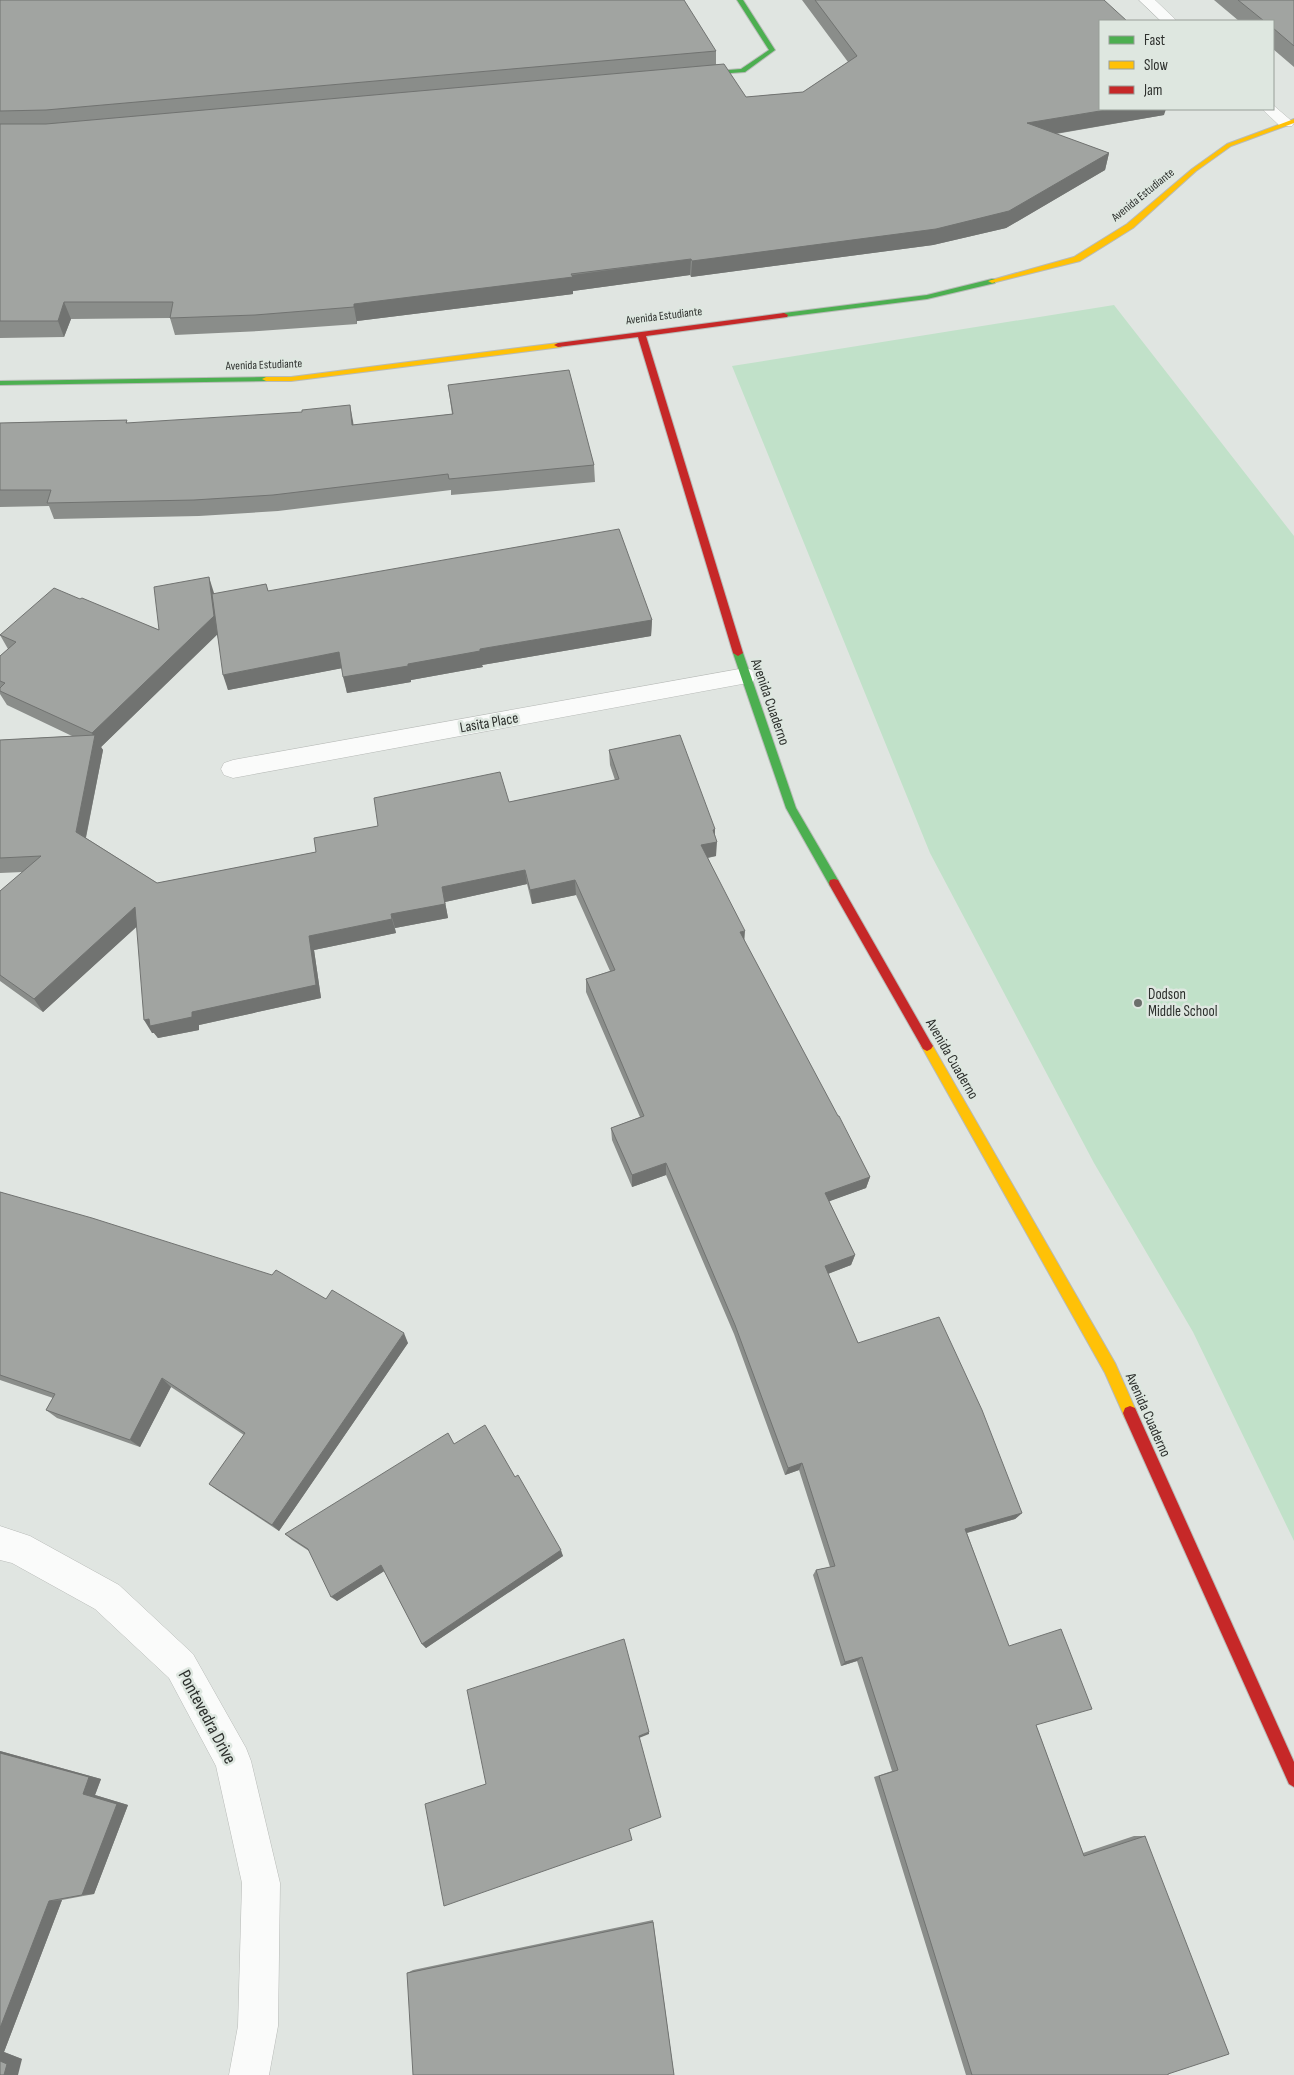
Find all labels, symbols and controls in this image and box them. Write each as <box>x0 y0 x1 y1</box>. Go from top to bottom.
legend <box>1099 20 1274 110</box>
text: Fast <box>1144 31 1166 50</box>
text: Slow <box>1144 56 1168 75</box>
text: Jam <box>1143 81 1162 100</box>
street label: Avenida Estudiante <box>1108 165 1178 226</box>
street label: Avenida Estudiante <box>624 304 703 328</box>
street label: Avenida Estudiante <box>224 356 303 374</box>
street label: Avenida Cuaderno <box>746 655 794 748</box>
street label: Lasita Place <box>458 709 520 737</box>
place label: Dodson Middle School <box>1148 985 1218 1021</box>
marker: Dodson Middle School <box>1132 997 1144 1009</box>
street label: Avenida Cuaderno <box>921 1014 983 1103</box>
street label: Avenida Cuaderno <box>1121 1369 1175 1460</box>
street label: Pontevedra Drive <box>174 1667 240 1767</box>

